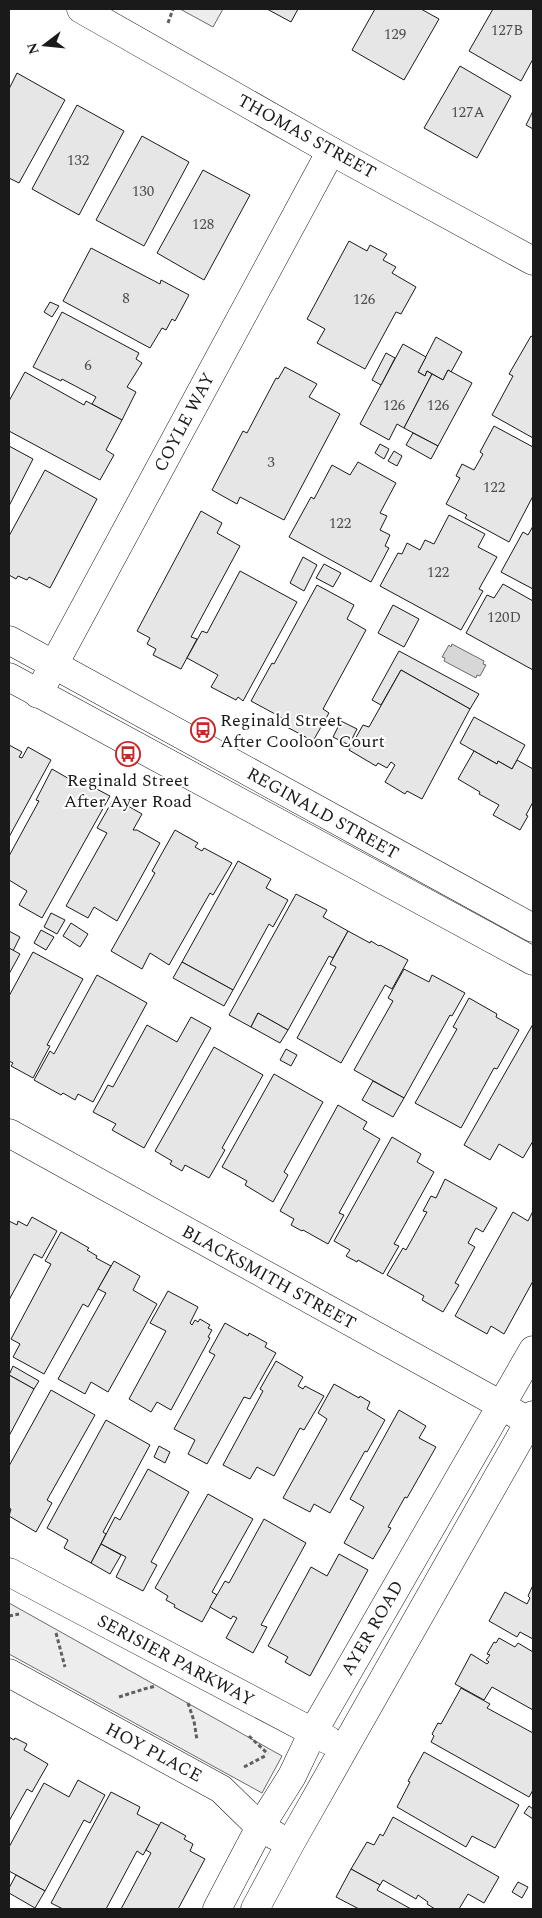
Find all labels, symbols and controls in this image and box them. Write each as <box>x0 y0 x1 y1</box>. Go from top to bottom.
house number: 127B <box>491 19 523 42</box>
north arrow <box>20 20 70 70</box>
house number: 129 <box>384 23 406 46</box>
text: N <box>21 40 45 57</box>
street label: THOMAS STREET <box>232 87 381 186</box>
house number: 127A <box>451 101 485 124</box>
house number: 132 <box>67 149 89 172</box>
house number: 130 <box>132 180 154 203</box>
house number: 128 <box>192 213 214 236</box>
house number: 8 <box>122 287 130 310</box>
house number: 126 <box>353 288 376 311</box>
house number: 6 <box>84 354 92 377</box>
street label: COYLE WAY <box>147 368 222 477</box>
house number: 126 <box>383 394 406 417</box>
house number: 126 <box>427 394 450 417</box>
house number: 3 <box>267 451 275 474</box>
house number: 122 <box>483 476 505 499</box>
house number: 122 <box>329 512 351 535</box>
house number: 122 <box>427 561 449 584</box>
house number: 120D <box>487 606 521 629</box>
place label: Reginald Street After Cooloon Court <box>220 707 385 755</box>
bus stop icon: Reginald Street After Cooloon Court <box>190 717 216 743</box>
bus stop icon: Reginald Street After Ayer Road <box>115 741 141 767</box>
street label: REGINALD STREET <box>242 760 404 867</box>
place label: Reginald Street After Ayer Road <box>64 767 192 815</box>
street label: BLACKSMITH STREET <box>177 1218 361 1337</box>
street label: AYER ROAD <box>334 1575 411 1681</box>
street label: SERISIER PARKWAY <box>92 1607 259 1713</box>
street label: HOY PLACE <box>101 1716 207 1789</box>

